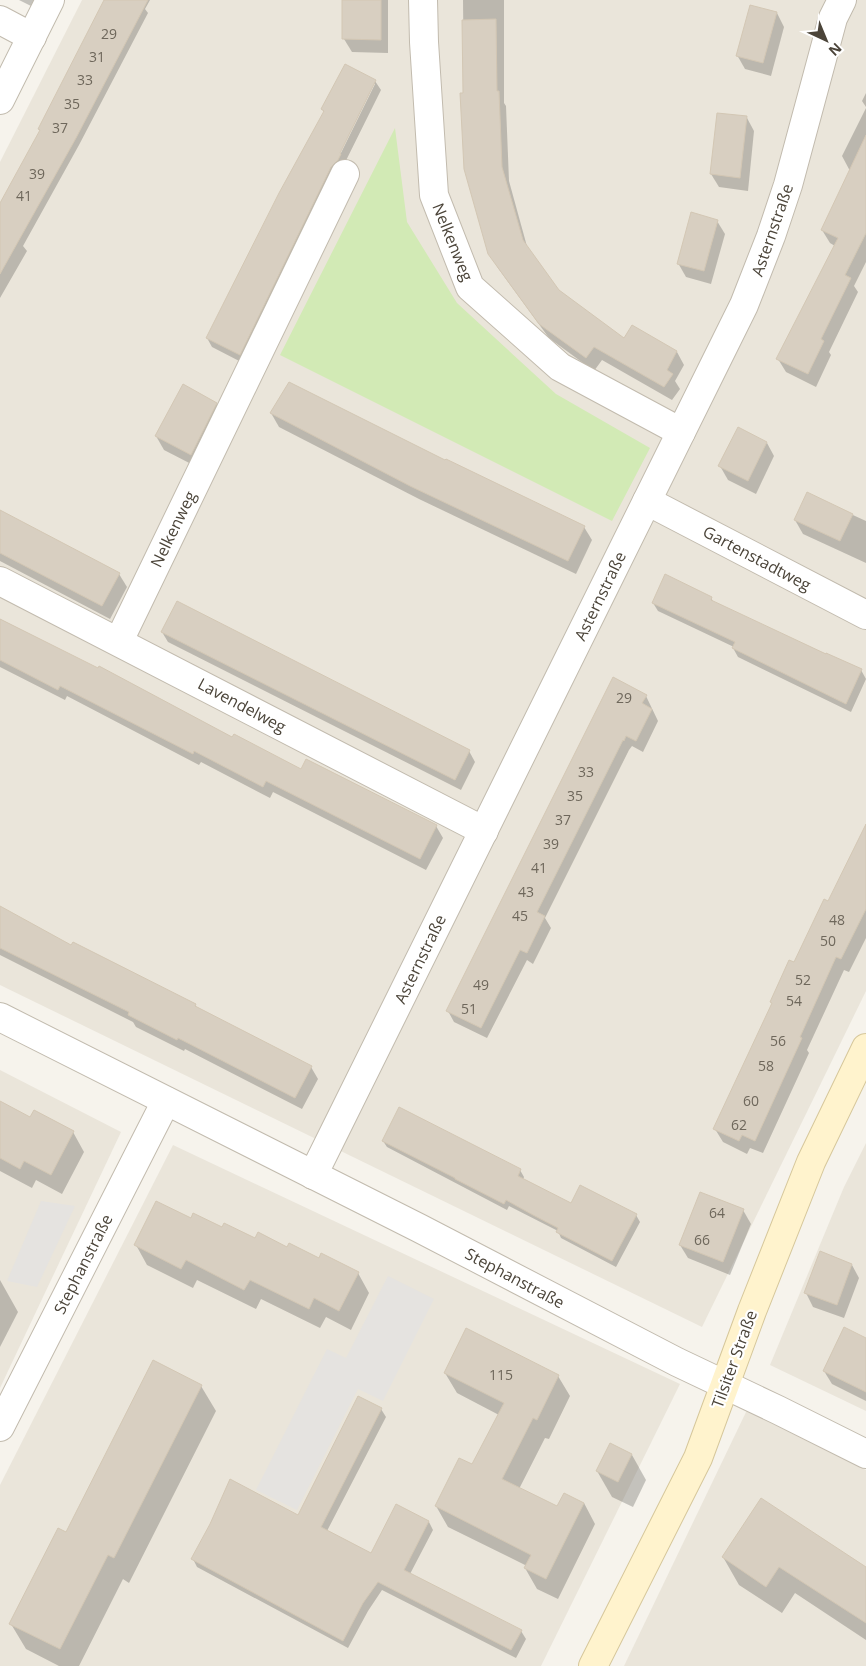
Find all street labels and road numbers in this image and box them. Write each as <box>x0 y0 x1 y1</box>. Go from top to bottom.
street label: Asternstraße <box>746 181 798 279</box>
street label: Nelkenweg <box>427 200 479 285</box>
street label: Nelkenweg <box>145 487 201 571</box>
street label: Gartenstadtweg <box>699 520 815 596</box>
street label: Asternstraße <box>569 548 631 644</box>
street label: Lavendelweg <box>194 673 290 738</box>
street label: Asternstraße <box>389 911 451 1007</box>
street label: Stephanstraße <box>48 1210 118 1318</box>
street label: Stephanstraße <box>462 1243 569 1313</box>
street label: Tilsiter Straße <box>706 1307 762 1411</box>

